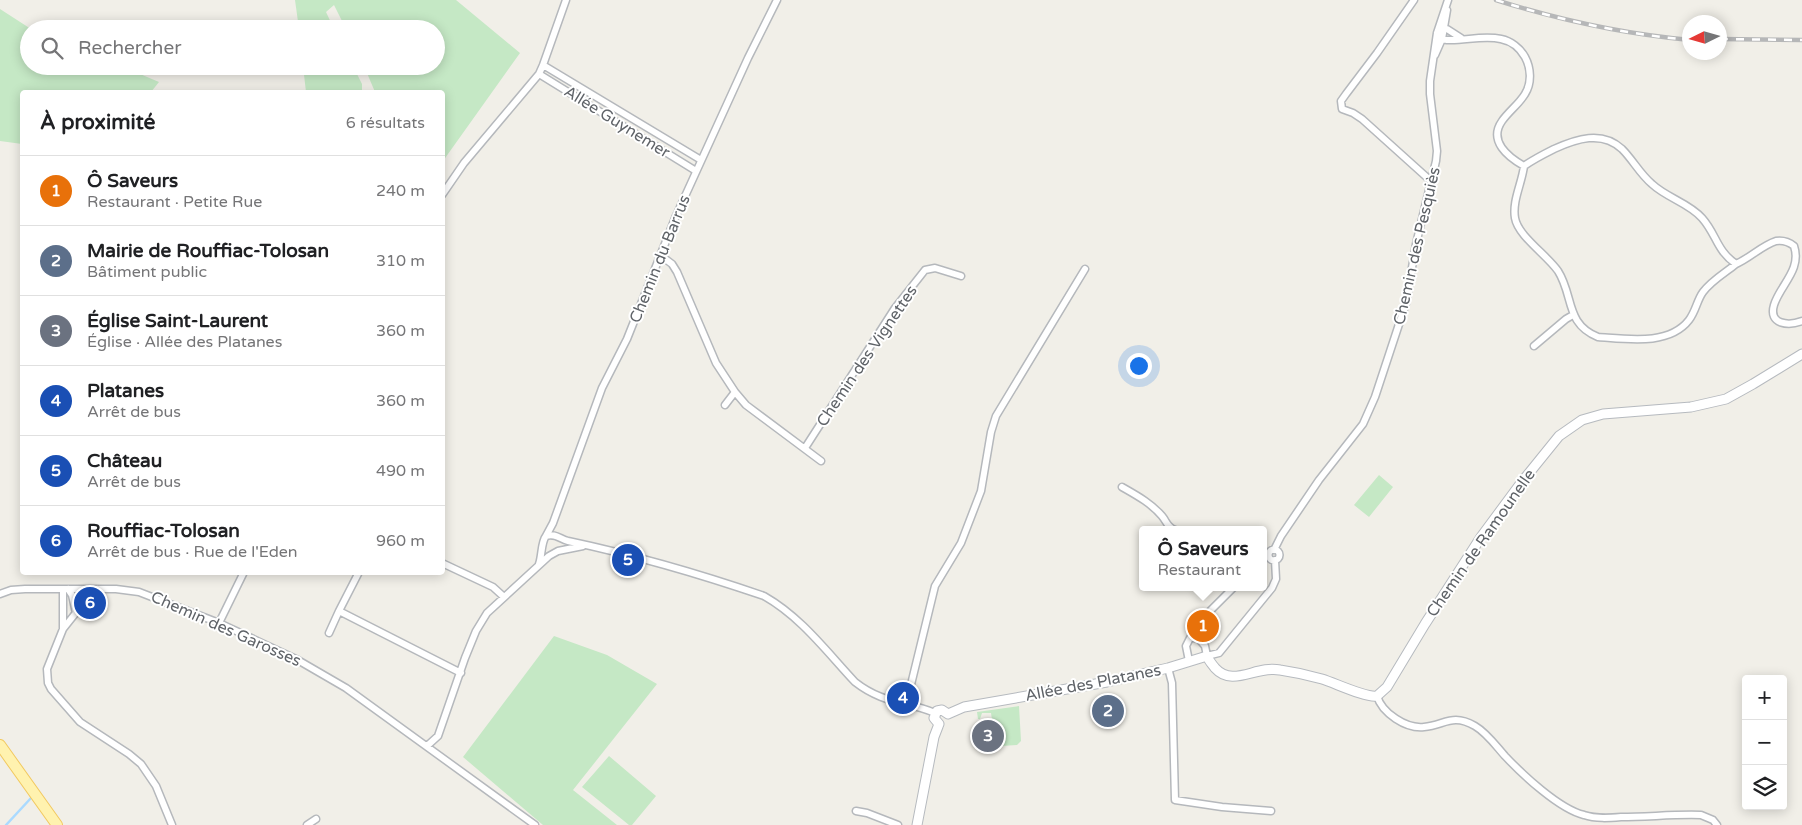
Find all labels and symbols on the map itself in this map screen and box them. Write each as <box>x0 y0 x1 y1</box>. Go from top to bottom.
north arrow <box>1682 15 1727 60</box>
street label: Allée Guynemer <box>560 81 674 163</box>
street label: Chemin des Pesquiès <box>1389 165 1445 327</box>
street label: Chemin du Barrus <box>625 192 695 326</box>
street label: Chemin des Vignettes <box>812 282 922 430</box>
your location <box>1126 353 1152 379</box>
street label: Chemin de Ramounelle <box>1422 465 1540 621</box>
pin: 5 <box>612 541 644 579</box>
pin: 6 <box>74 584 106 622</box>
street label: Chemin des Garosses <box>148 587 304 671</box>
pin: 1 <box>1187 607 1219 645</box>
street label: Allée des Platanes <box>1023 660 1163 706</box>
pin: 4 <box>887 679 919 717</box>
pin: 2 <box>1092 692 1124 730</box>
pin: 3 <box>972 717 1004 755</box>

